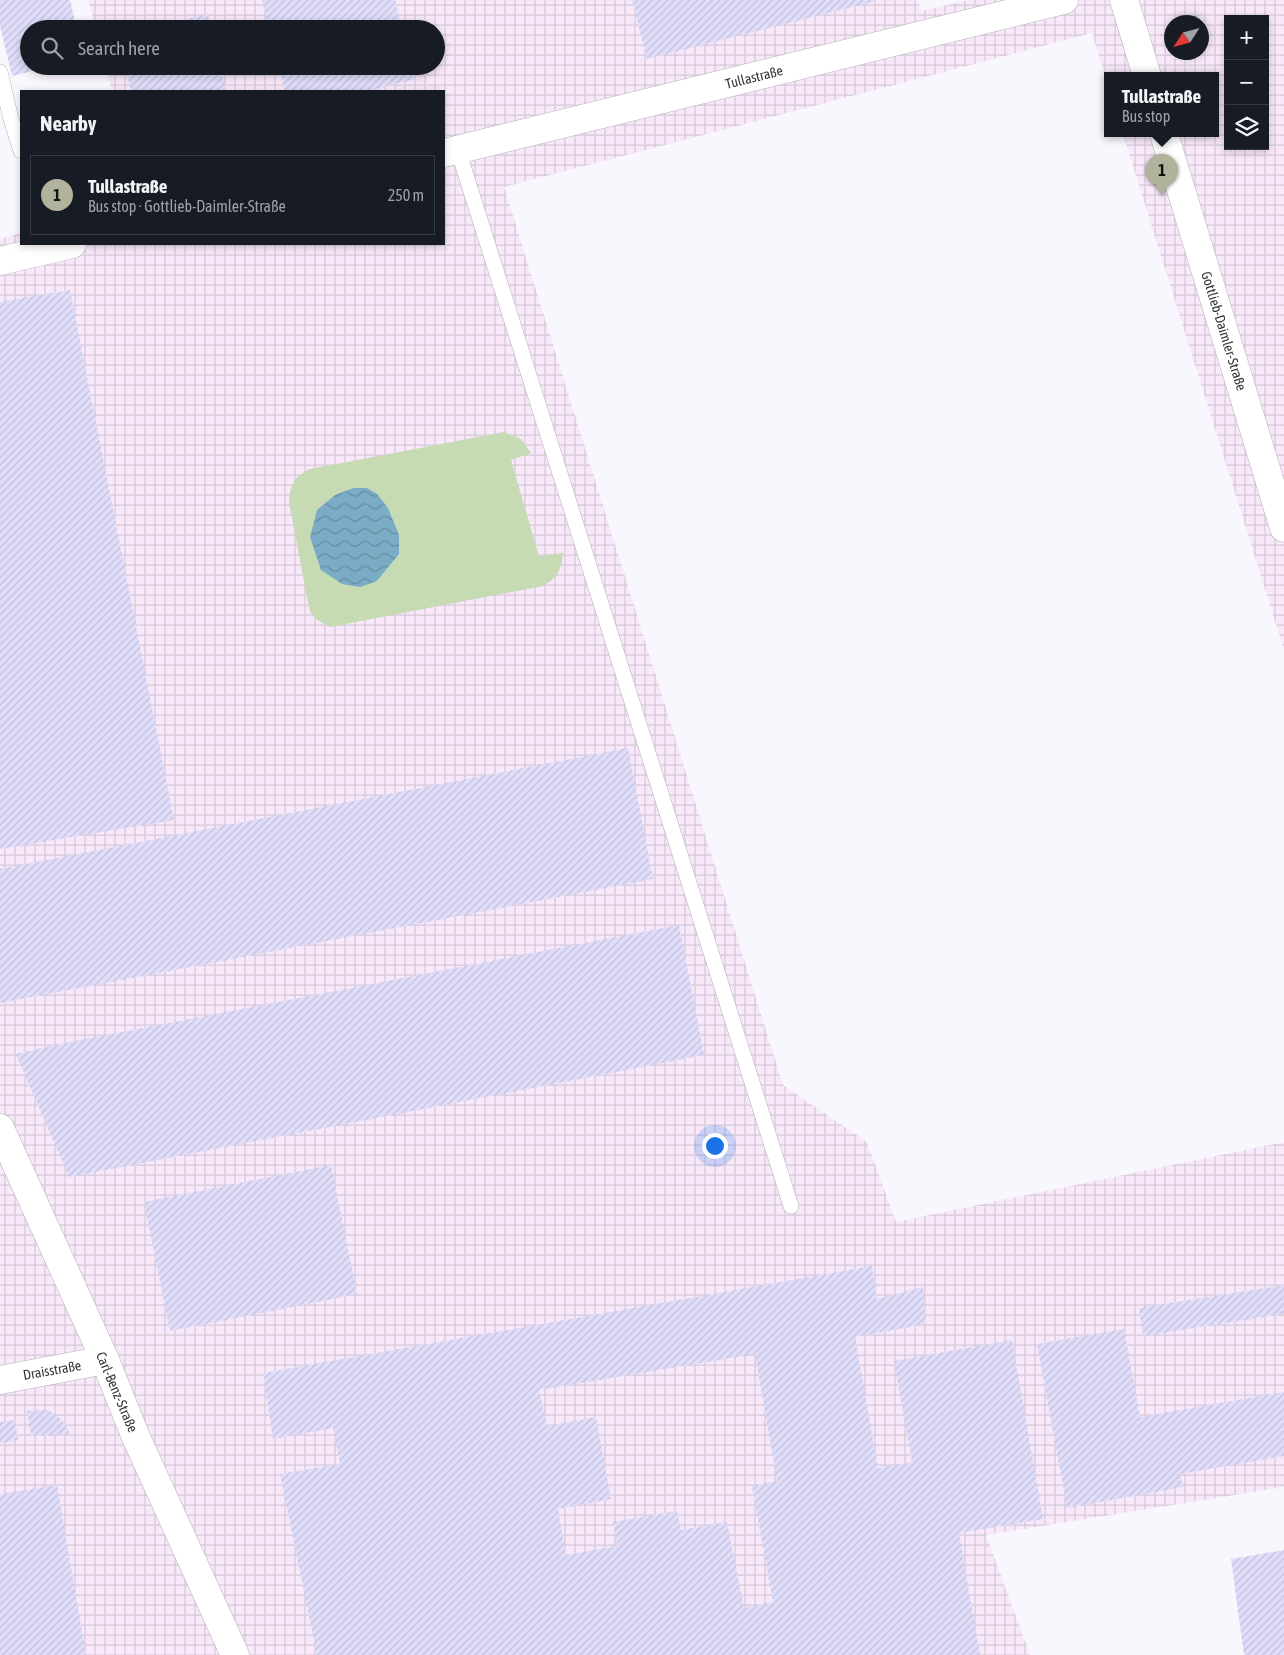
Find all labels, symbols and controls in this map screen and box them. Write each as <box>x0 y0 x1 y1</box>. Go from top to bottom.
north arrow <box>1164 15 1209 60</box>
map controls <box>1224 15 1269 150</box>
button: + <box>1224 15 1269 60</box>
search box <box>20 20 445 75</box>
icon: search <box>38 34 66 62</box>
text: Search here <box>78 37 160 59</box>
button: − <box>1224 60 1269 105</box>
street label: Tullastraße <box>724 62 784 92</box>
popup <box>1104 72 1219 137</box>
text: Tullastraße <box>1122 85 1201 107</box>
button: layers <box>1224 105 1269 150</box>
text: Bus stop <box>1122 107 1170 125</box>
text: Nearby <box>40 111 96 135</box>
pin: 1 <box>1146 154 1178 195</box>
text: Tullastraße <box>88 175 167 197</box>
text: 1 <box>53 186 61 204</box>
text: 250 m <box>388 186 424 204</box>
text: Bus stop · Gottlieb-Daimler-Straße <box>88 197 286 215</box>
street label: Gottlieb-Daimler-Straße <box>1198 269 1250 393</box>
your location <box>702 1133 728 1159</box>
street label: Carl-Benz-Straße <box>93 1349 141 1435</box>
street label: Draisstraße <box>22 1357 82 1383</box>

